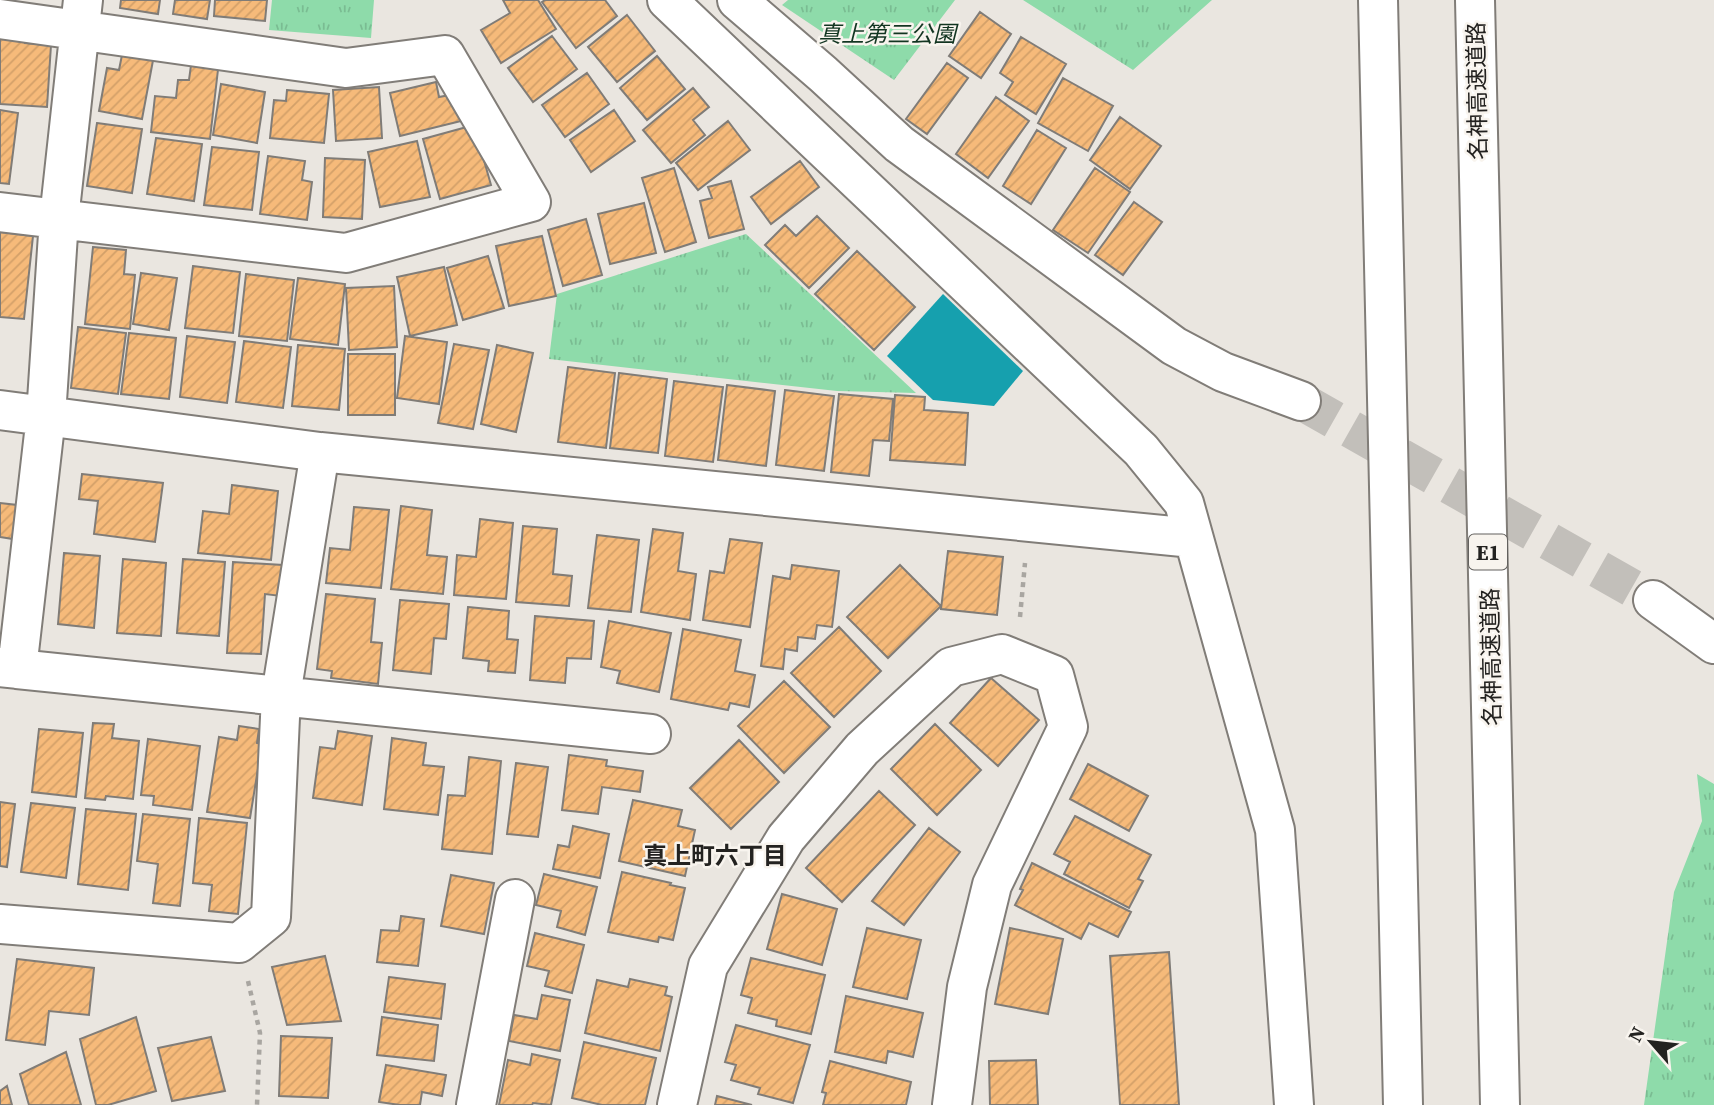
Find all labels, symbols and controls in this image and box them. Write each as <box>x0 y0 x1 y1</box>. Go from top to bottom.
park label: 真上第三公園 <box>818 18 959 50</box>
street label: 名神高速道路 <box>1460 22 1494 160</box>
road number: E1 <box>1469 534 1507 570</box>
street label: 名神高速道路 <box>1474 588 1508 726</box>
district label: 真上町六丁目 <box>643 839 787 872</box>
north arrow <box>1616 1007 1686 1077</box>
text: N <box>1621 1022 1651 1046</box>

